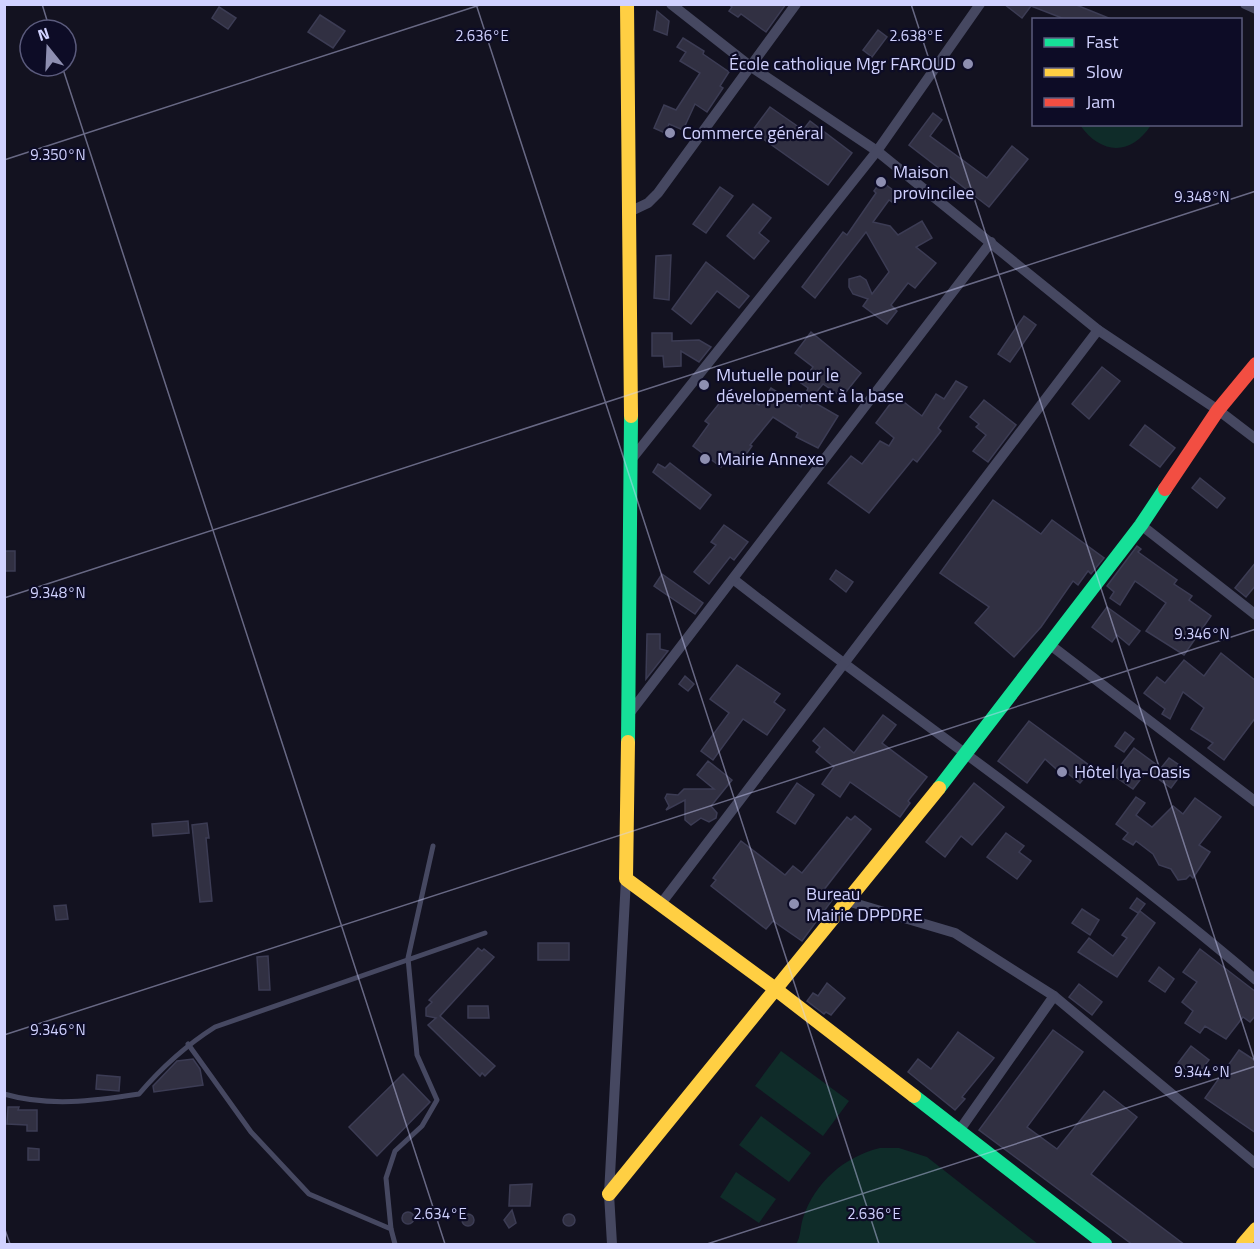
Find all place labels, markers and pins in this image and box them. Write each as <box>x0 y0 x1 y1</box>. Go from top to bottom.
place label: École catholique Mgr FAROUD <box>729 50 956 77</box>
marker: École catholique Mgr FAROUD <box>961 57 975 71</box>
place label: Commerce général <box>682 119 824 146</box>
marker: Commerce général <box>663 126 677 140</box>
place label: Maison provincilee <box>893 158 974 206</box>
marker: Maison provincilee <box>874 175 888 189</box>
place label: Mutuelle pour le développement à la base <box>716 361 904 409</box>
marker: Mutuelle pour le développement à la base <box>697 378 711 392</box>
place label: Mairie Annexe <box>717 445 824 472</box>
marker: Mairie Annexe <box>698 452 712 466</box>
place label: Hôtel Iya-Oasis <box>1074 758 1190 785</box>
marker: Hôtel Iya-Oasis <box>1055 765 1069 779</box>
place label: Bureau Mairie DPPDRE <box>806 880 923 928</box>
marker: Bureau Mairie DPPDRE <box>787 897 801 911</box>

